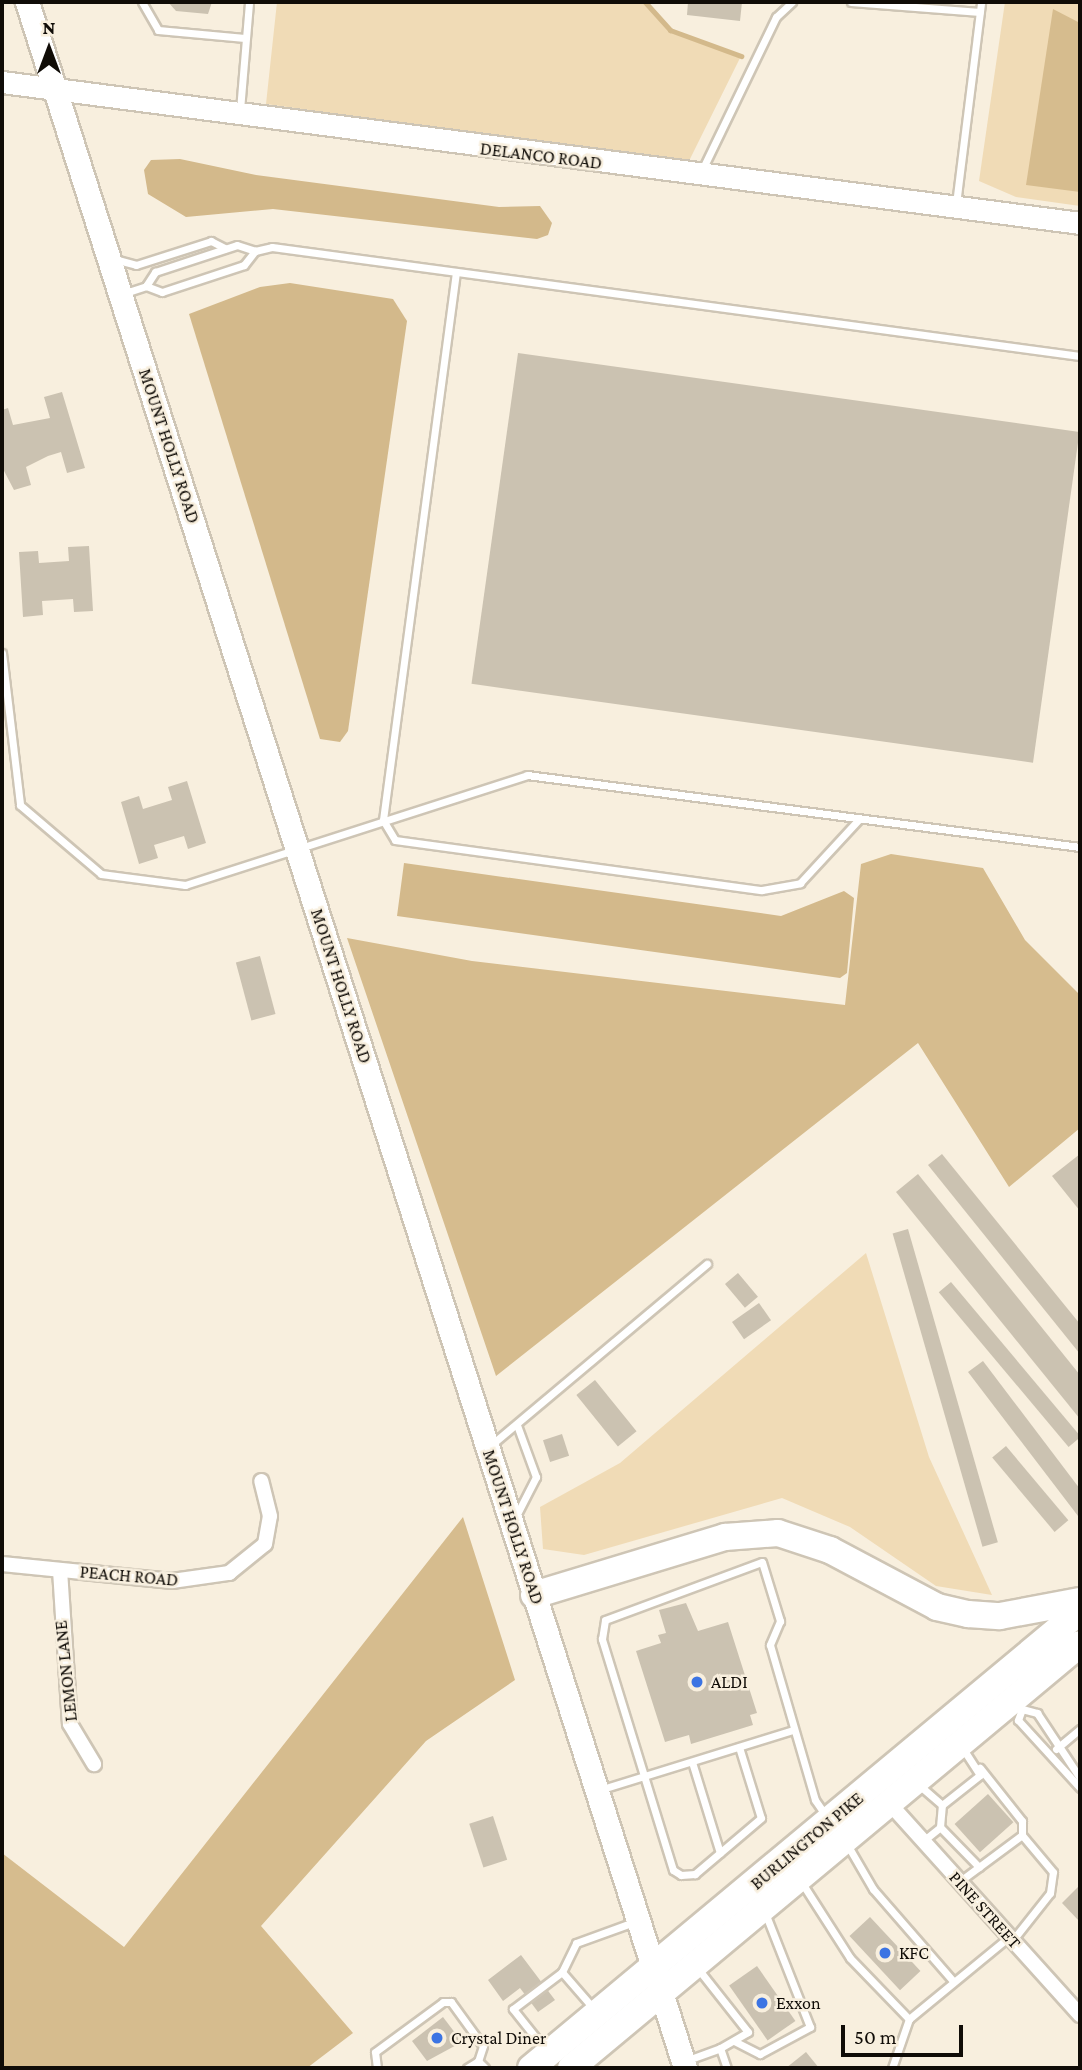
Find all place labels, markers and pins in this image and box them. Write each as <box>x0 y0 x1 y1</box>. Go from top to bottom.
place label: ALDI <box>711 1671 748 1693</box>
marker: ALDI <box>689 1674 705 1690</box>
place label: KFC <box>899 1942 929 1964</box>
marker: KFC <box>877 1945 893 1961</box>
place label: Exxon <box>776 1992 821 2014</box>
marker: Exxon <box>754 1995 770 2011</box>
place label: Crystal Diner <box>451 2027 546 2049</box>
marker: Crystal Diner <box>429 2030 445 2046</box>

